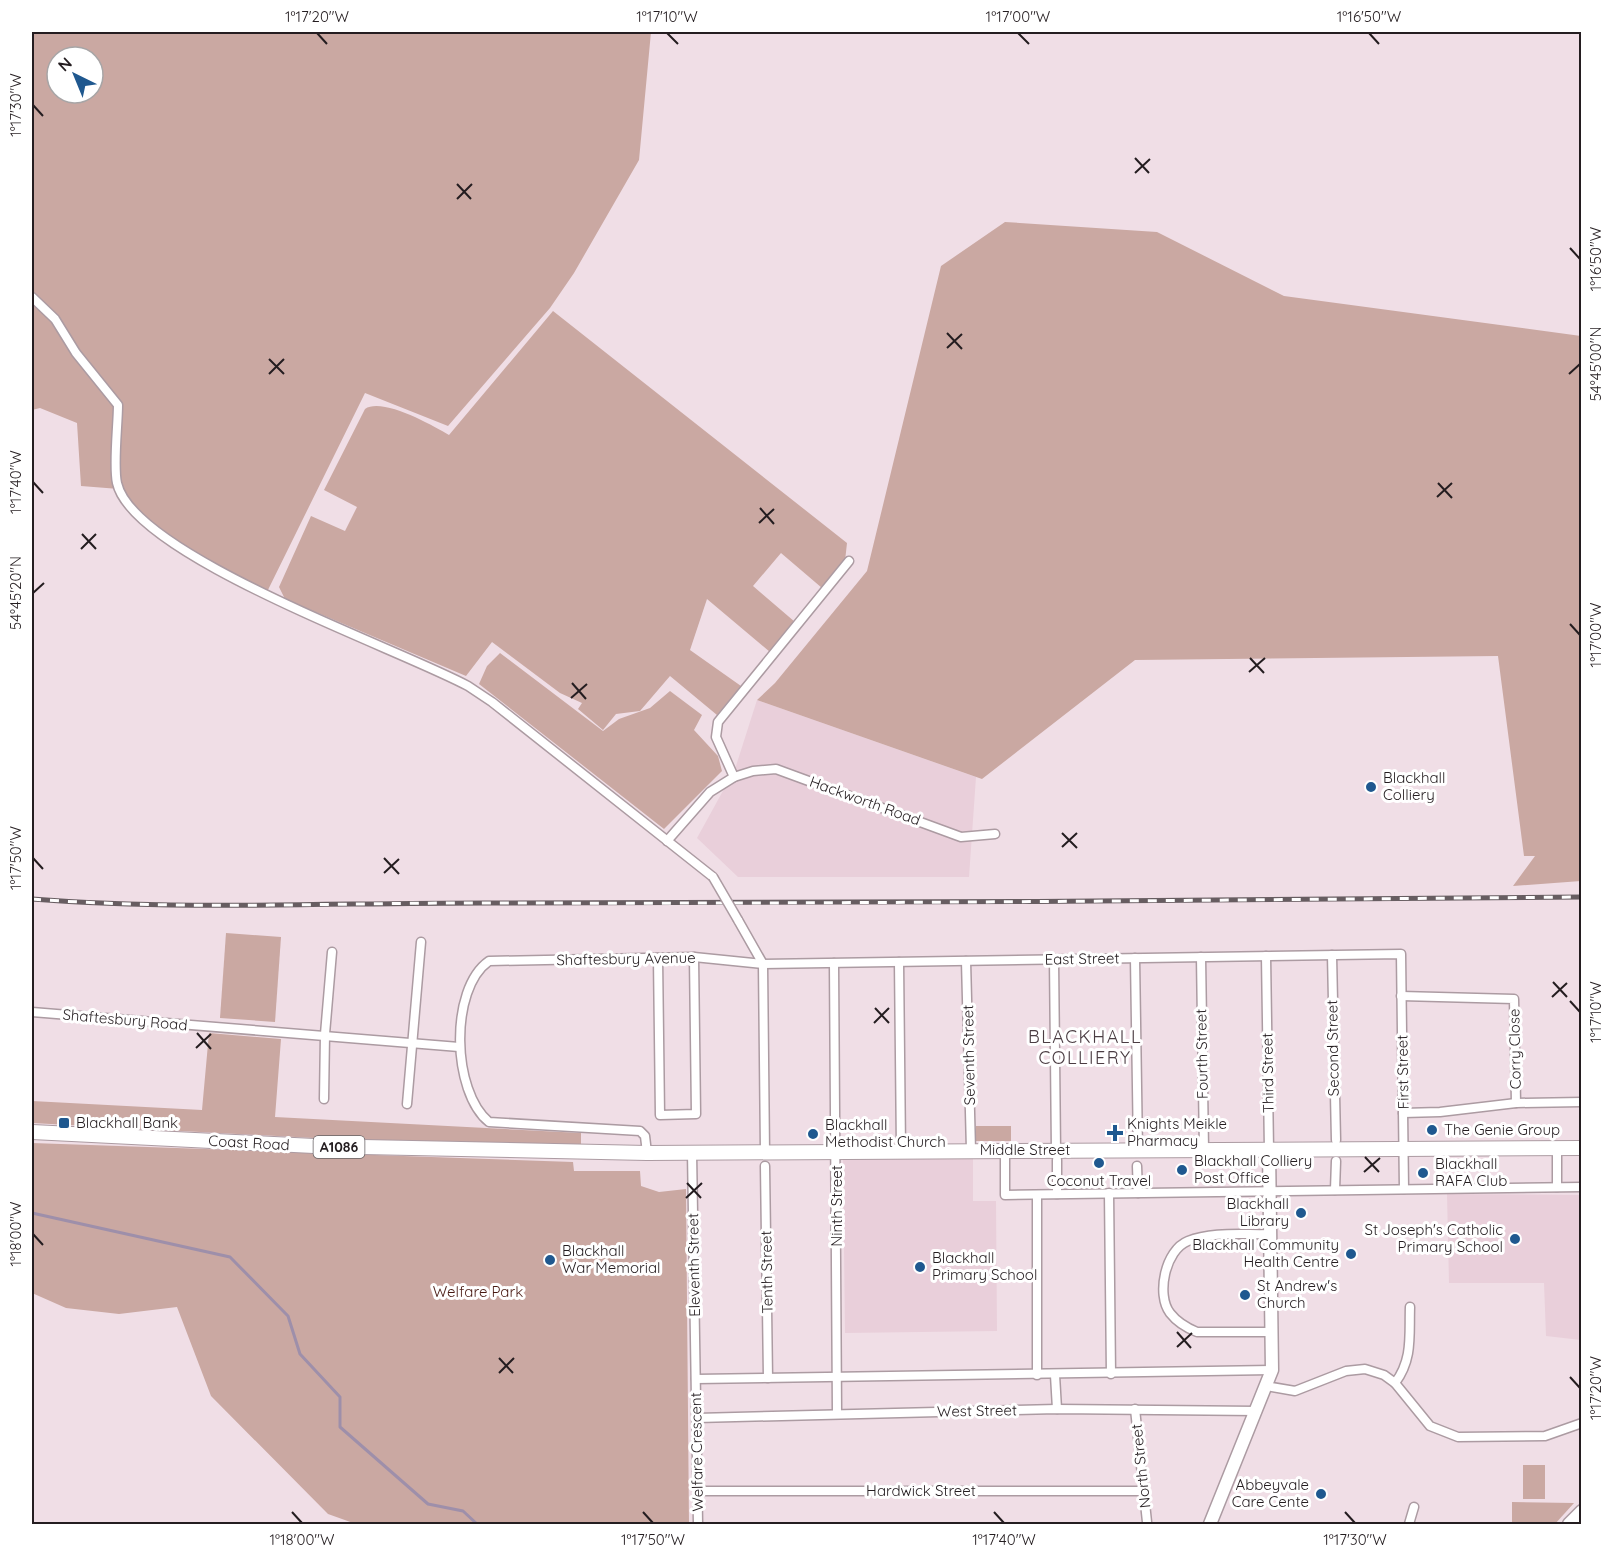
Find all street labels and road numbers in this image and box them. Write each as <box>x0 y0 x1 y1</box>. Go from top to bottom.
street label: Hackworth Road <box>807 772 923 829</box>
street label: Shaftesbury Avenue <box>556 948 696 969</box>
street label: East Street <box>1044 948 1120 969</box>
street label: Second Street <box>1322 1000 1343 1096</box>
street label: Shaftesbury Road <box>62 1005 188 1034</box>
street label: Seventh Street <box>958 1005 979 1105</box>
street label: Fourth Street <box>1191 1009 1212 1099</box>
street label: Corry Close <box>1504 1009 1525 1090</box>
street label: Third Street <box>1257 1033 1278 1113</box>
street label: First Street <box>1392 1035 1413 1110</box>
street label: Coast Road <box>208 1131 290 1154</box>
road number: A1086 <box>314 1136 364 1158</box>
street label: Middle Street <box>980 1140 1070 1159</box>
street label: Ninth Street <box>827 1165 846 1247</box>
street label: Eleventh Street <box>683 1213 704 1317</box>
street label: Tenth Street <box>756 1230 777 1314</box>
street label: Welfare Crescent <box>686 1392 707 1512</box>
street label: West Street <box>937 1400 1017 1421</box>
street label: North Street <box>1127 1423 1154 1509</box>
street label: Hardwick Street <box>866 1481 976 1500</box>

